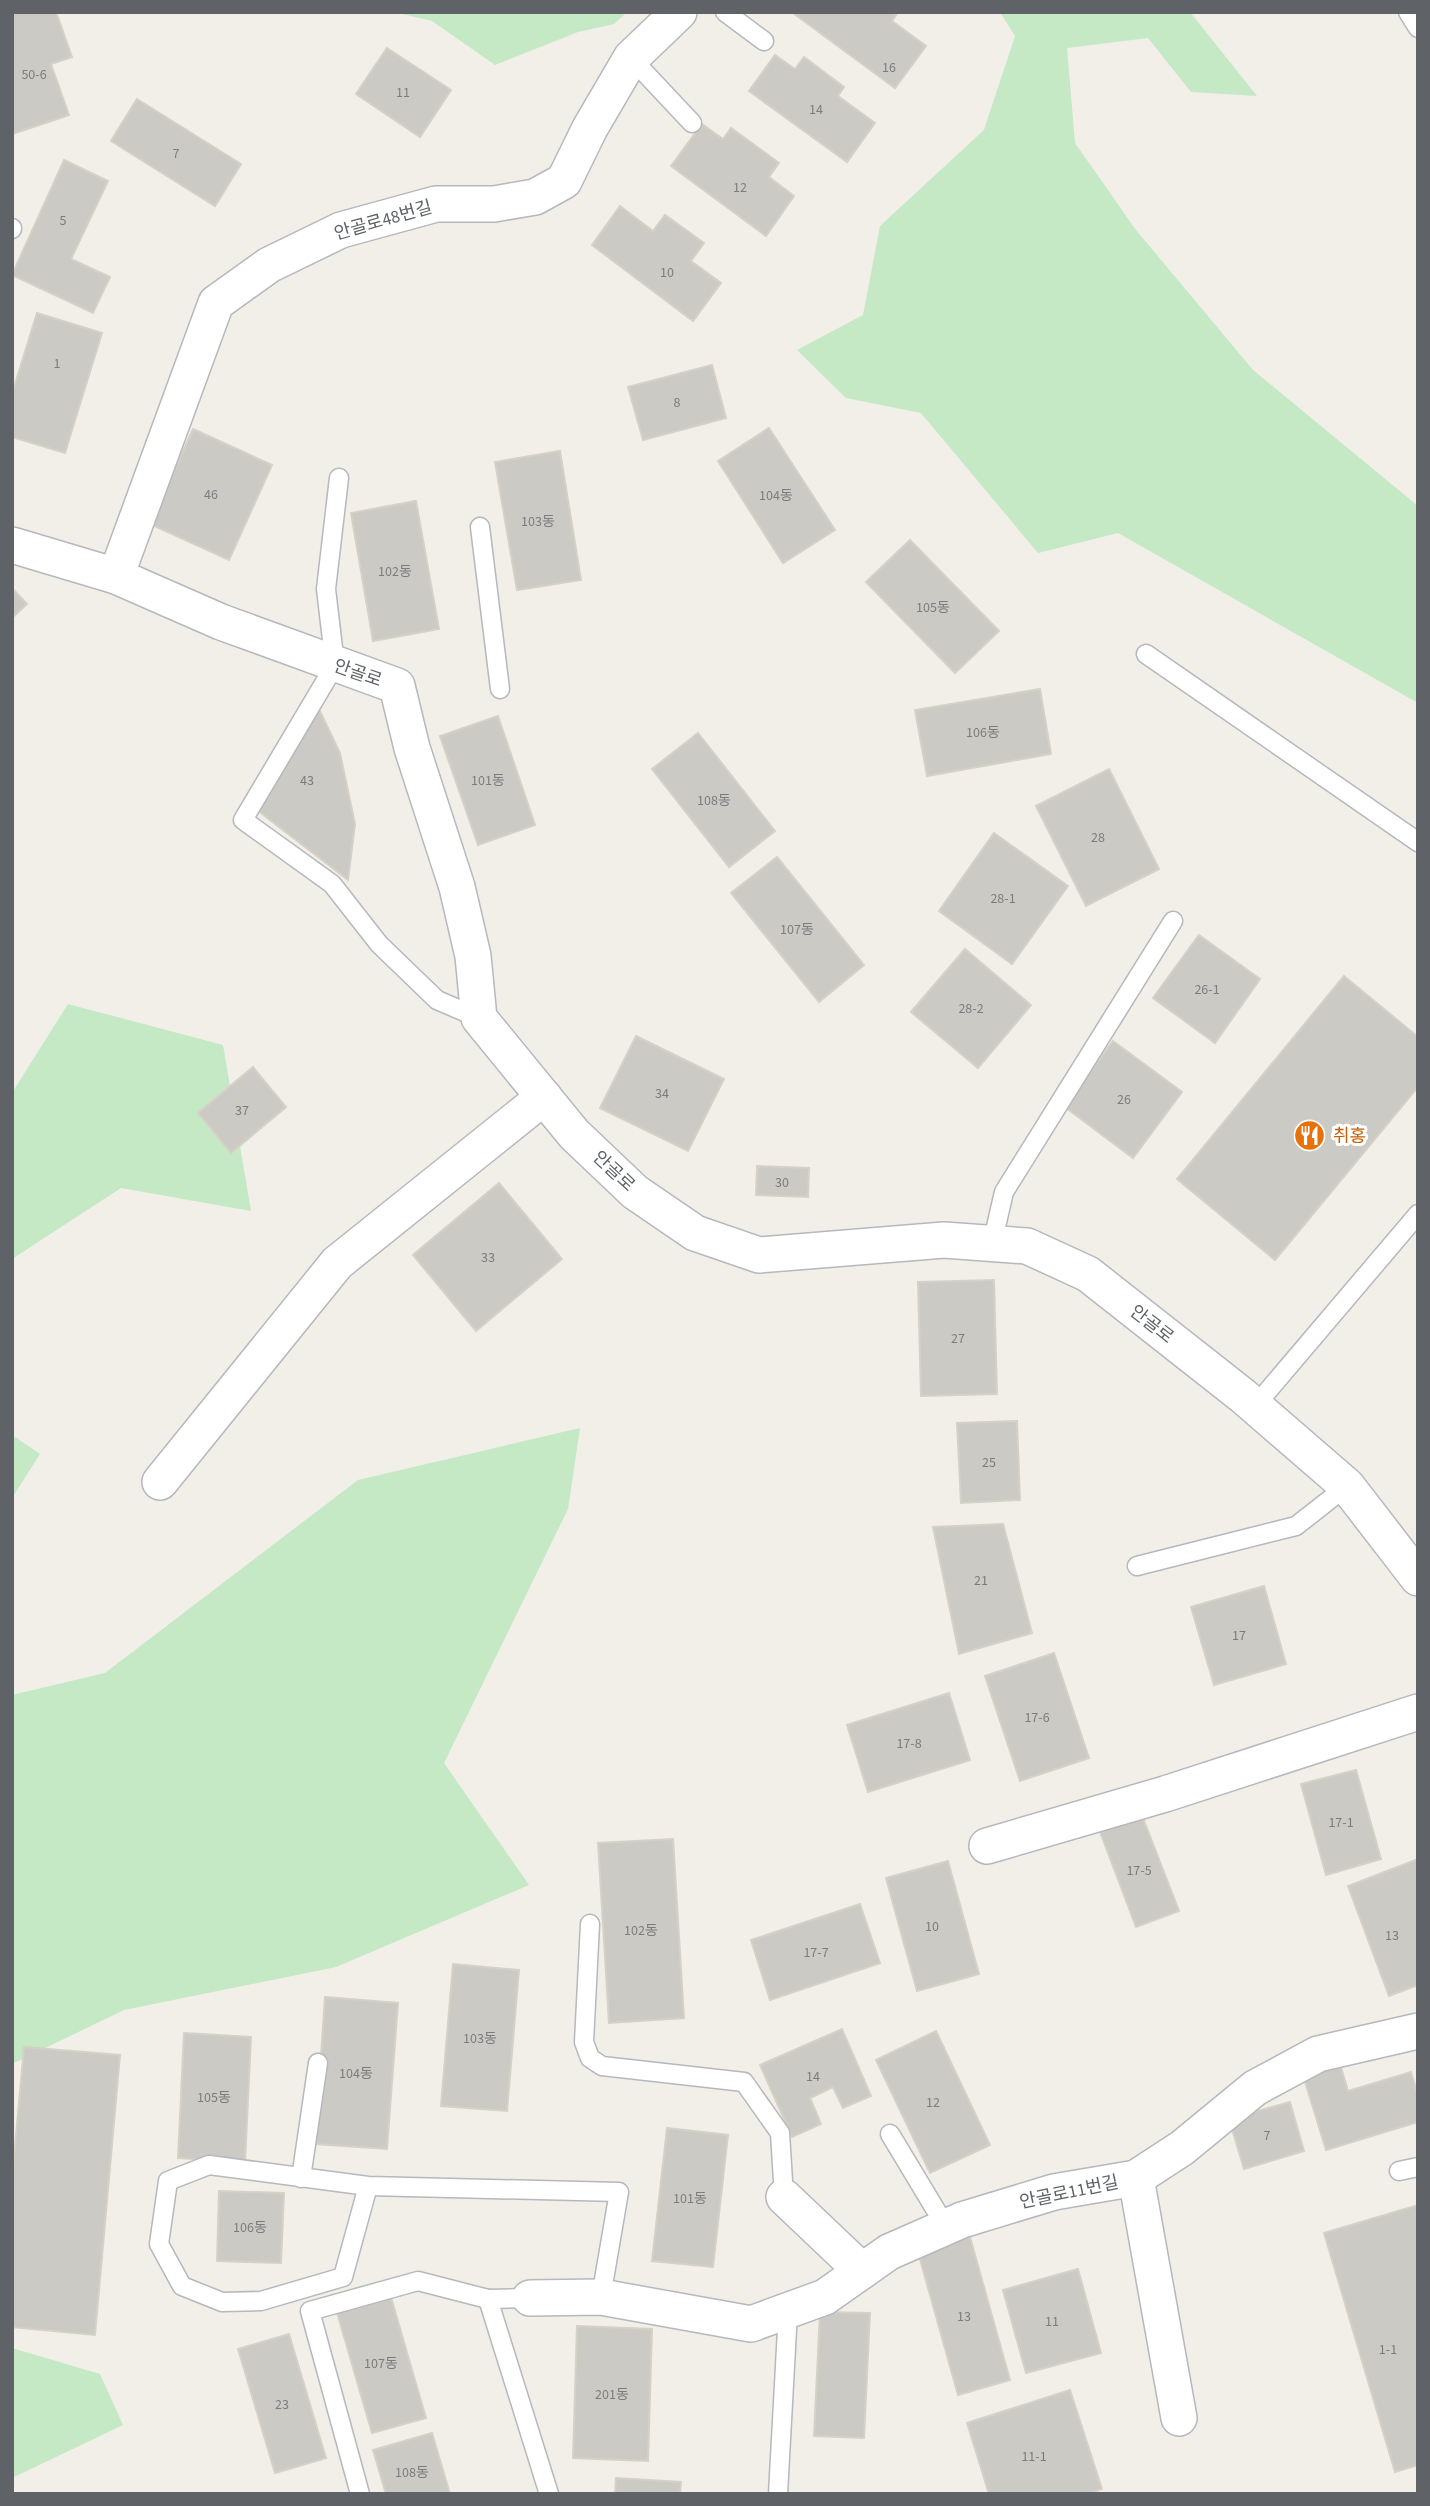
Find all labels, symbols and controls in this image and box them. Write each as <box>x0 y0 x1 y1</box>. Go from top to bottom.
house number: 16 <box>882 58 896 78</box>
house number: 50-6 <box>21 65 47 85</box>
house number: 11 <box>396 83 410 103</box>
house number: 14 <box>809 100 823 120</box>
house number: 7 <box>173 144 180 164</box>
house number: 12 <box>733 178 747 198</box>
street label: 안골로48번길 <box>331 195 435 246</box>
house number: 5 <box>60 211 67 231</box>
house number: 10 <box>660 263 674 283</box>
house number: 1 <box>54 354 61 374</box>
house number: 8 <box>674 393 681 413</box>
house number: 46 <box>204 485 218 505</box>
house number: 104동 <box>759 486 793 506</box>
house number: 103동 <box>521 512 555 532</box>
house number: 102동 <box>378 562 412 582</box>
house number: 105동 <box>916 598 950 618</box>
street label: 안골로 <box>330 654 385 693</box>
house number: 106동 <box>966 723 1000 743</box>
house number: 43 <box>300 771 314 791</box>
house number: 101동 <box>471 771 505 791</box>
house number: 108동 <box>697 791 731 811</box>
house number: 28 <box>1091 828 1105 848</box>
house number: 28-1 <box>990 889 1016 909</box>
house number: 107동 <box>780 920 814 940</box>
house number: 26-1 <box>1194 980 1220 1000</box>
house number: 28-2 <box>958 999 984 1019</box>
house number: 34 <box>655 1084 669 1104</box>
house number: 26 <box>1117 1090 1131 1110</box>
house number: 37 <box>235 1101 249 1121</box>
restaurant icon: 취홍 <box>1293 1119 1327 1153</box>
place label: 취홍 <box>1333 1124 1366 1149</box>
street label: 안골로 <box>587 1145 640 1197</box>
house number: 30 <box>775 1173 789 1193</box>
house number: 33 <box>481 1248 495 1268</box>
street label: 안골로 <box>1124 1299 1179 1350</box>
house number: 27 <box>951 1329 965 1349</box>
house number: 25 <box>982 1453 996 1473</box>
house number: 21 <box>974 1571 988 1591</box>
house number: 17 <box>1232 1626 1246 1646</box>
house number: 17-6 <box>1024 1708 1050 1728</box>
house number: 17-8 <box>896 1734 922 1754</box>
house number: 17-1 <box>1328 1813 1354 1833</box>
house number: 17-5 <box>1126 1861 1152 1881</box>
house number: 10 <box>925 1917 939 1937</box>
house number: 102동 <box>624 1921 658 1941</box>
house number: 13 <box>1385 1926 1399 1946</box>
house number: 17-7 <box>803 1943 829 1963</box>
house number: 103동 <box>463 2029 497 2049</box>
house number: 104동 <box>339 2064 373 2084</box>
house number: 14 <box>806 2067 820 2087</box>
house number: 105동 <box>197 2088 231 2108</box>
house number: 12 <box>926 2093 940 2113</box>
house number: 7 <box>1264 2126 1271 2146</box>
street label: 안골로11번길 <box>1017 2170 1121 2215</box>
house number: 101동 <box>673 2189 707 2209</box>
house number: 106동 <box>233 2218 267 2238</box>
house number: 13 <box>957 2307 971 2327</box>
house number: 11 <box>1045 2312 1059 2332</box>
house number: 1-1 <box>1379 2340 1397 2360</box>
house number: 107동 <box>364 2354 398 2374</box>
house number: 201동 <box>595 2385 629 2405</box>
house number: 23 <box>275 2395 289 2415</box>
house number: 11-1 <box>1021 2447 1047 2467</box>
house number: 108동 <box>395 2463 429 2483</box>

